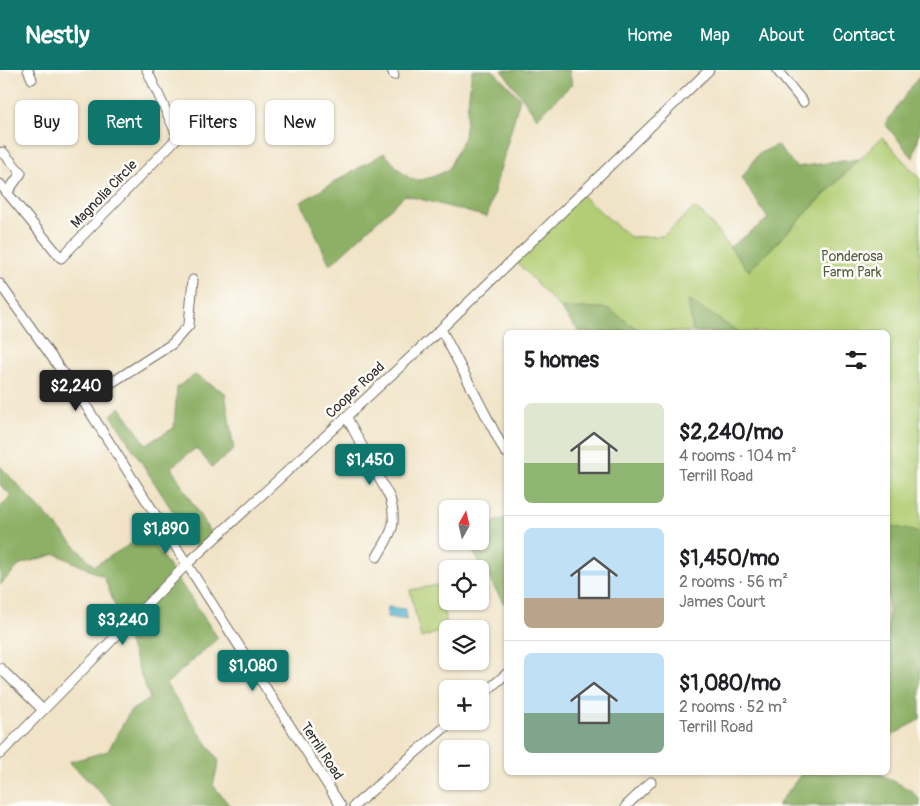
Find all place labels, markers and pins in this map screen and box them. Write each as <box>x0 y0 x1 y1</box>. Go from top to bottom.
pin: $2,240 <box>35 370 117 412</box>
pin: $1,450 <box>329 444 411 486</box>
pin: $1,890 <box>125 512 207 555</box>
pin: $3,240 <box>82 604 164 646</box>
pin: $1,080 <box>212 650 294 692</box>

